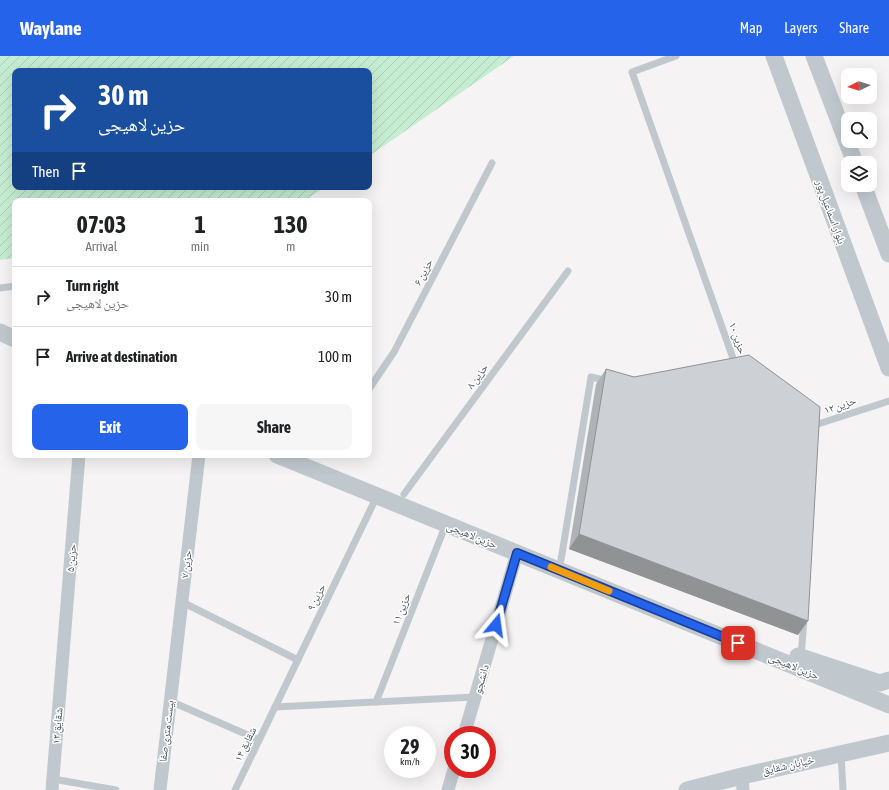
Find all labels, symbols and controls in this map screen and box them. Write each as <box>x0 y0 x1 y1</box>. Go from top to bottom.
text: Waylane <box>20 17 82 39</box>
text: Map <box>740 20 762 36</box>
text: Layers <box>784 20 817 36</box>
text: Share <box>839 20 869 36</box>
north arrow <box>841 68 877 104</box>
map controls <box>841 68 877 192</box>
text: 30 m <box>98 79 148 111</box>
icon: right <box>32 84 84 136</box>
button: search <box>841 112 877 148</box>
text: حزین لاهیجی <box>98 114 185 135</box>
button: layers <box>841 156 877 192</box>
icon: arrive <box>68 160 90 182</box>
text: Then <box>32 163 60 180</box>
street label: بلوار اسماعیل پور <box>813 177 848 246</box>
text: 07:03 <box>76 211 126 238</box>
text: 1 <box>194 211 206 238</box>
text: 130 <box>274 211 308 238</box>
text: Arrival <box>85 239 117 254</box>
text: min <box>191 239 209 254</box>
text: m <box>286 239 295 254</box>
street label: حزین ۶ <box>411 257 436 288</box>
text: Turn right <box>66 277 119 294</box>
icon: right <box>32 286 54 308</box>
text: 30 m <box>325 288 352 305</box>
text: حزین لاهیجی <box>66 296 129 311</box>
street label: حزین ۱۰ <box>726 320 749 356</box>
icon: arrive <box>32 346 54 368</box>
text: Arrive at destination <box>66 348 177 365</box>
text: 100 m <box>318 348 352 365</box>
street label: حزین ۸ <box>464 361 491 391</box>
street label: حزین ۱۲ <box>822 394 858 417</box>
button: Exit <box>32 404 188 450</box>
button: Share <box>196 404 352 450</box>
street label: حزین لاهیجی <box>445 519 499 551</box>
street label: حزین ۵ <box>64 543 79 573</box>
street label: حزین ۷ <box>178 549 195 579</box>
street label: حزین ۹ <box>304 582 328 613</box>
street label: حزین ۱۱ <box>389 591 413 627</box>
position arrow <box>475 604 517 646</box>
pin <box>721 626 755 660</box>
icon: arrive <box>727 632 749 654</box>
street label: حزین لاهیجی <box>767 650 821 682</box>
street label: دانشجو <box>471 663 491 695</box>
street label: بیست متری صفا <box>156 699 177 763</box>
street label: شقایق ۱۲ <box>49 707 66 745</box>
street label: شقایق ۱۴ <box>232 725 259 763</box>
speed limit sign: 30 <box>444 726 496 778</box>
text: 29 <box>401 735 419 758</box>
street label: خیابان شقایق <box>761 753 815 778</box>
text: km/h <box>400 756 420 767</box>

